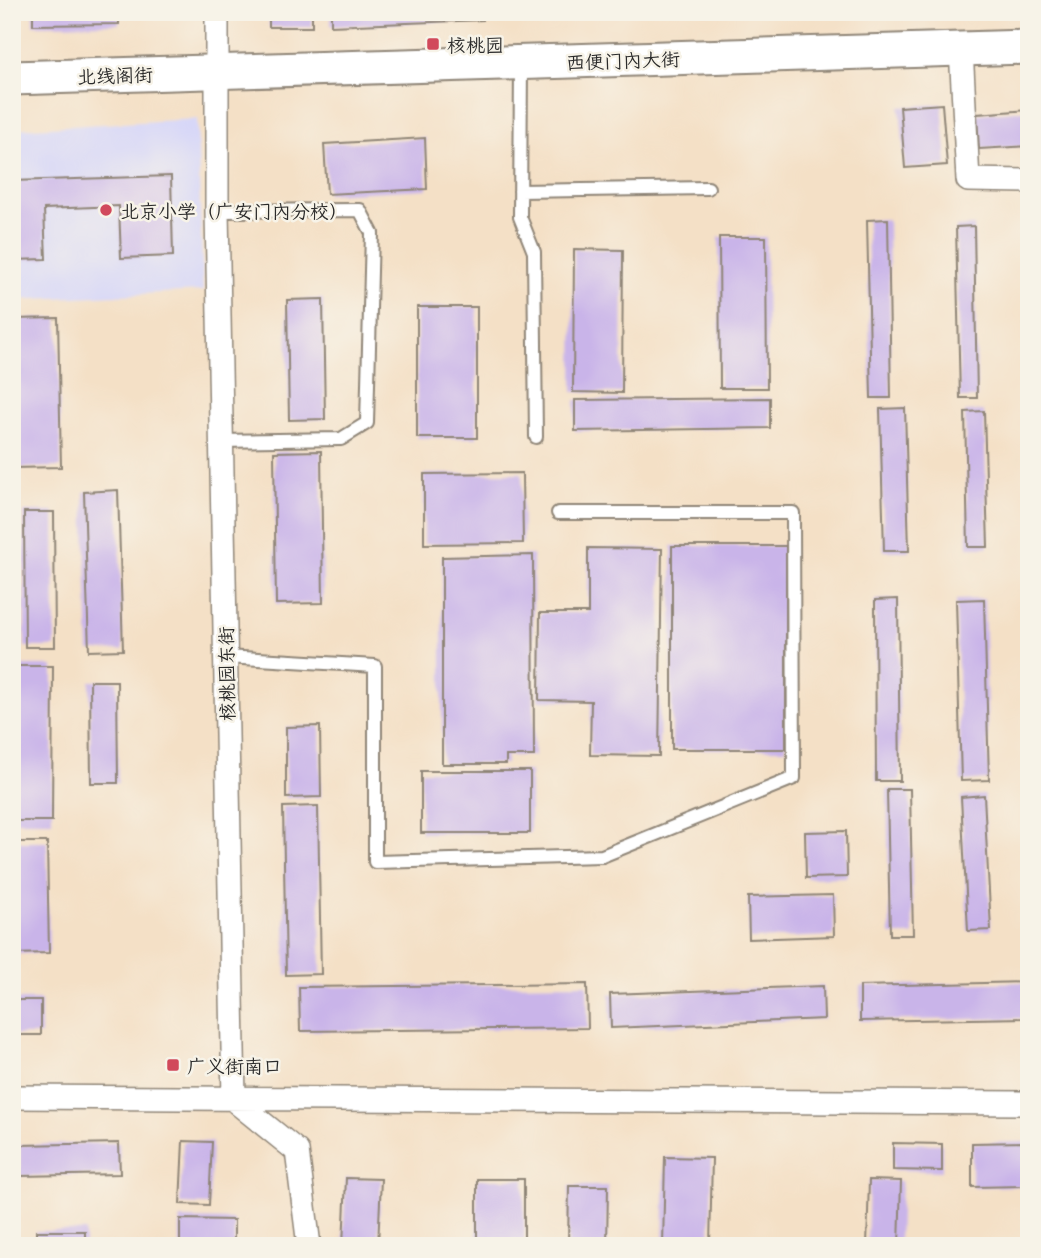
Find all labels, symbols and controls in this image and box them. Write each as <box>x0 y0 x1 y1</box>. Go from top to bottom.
place label: 核桃园 <box>447 32 504 57</box>
marker: 核桃园 <box>425 36 441 52</box>
street label: 西便门内大街 <box>566 46 680 74</box>
street label: 北线阁街 <box>77 61 153 89</box>
place label: 北京小学（广安门内分校） <box>120 198 348 223</box>
marker: 北京小学（广安门内分校） <box>98 202 114 218</box>
street label: 核桃园东街 <box>213 626 239 722</box>
place label: 广义街南口 <box>187 1053 282 1078</box>
marker: 广义街南口 <box>165 1057 181 1073</box>

